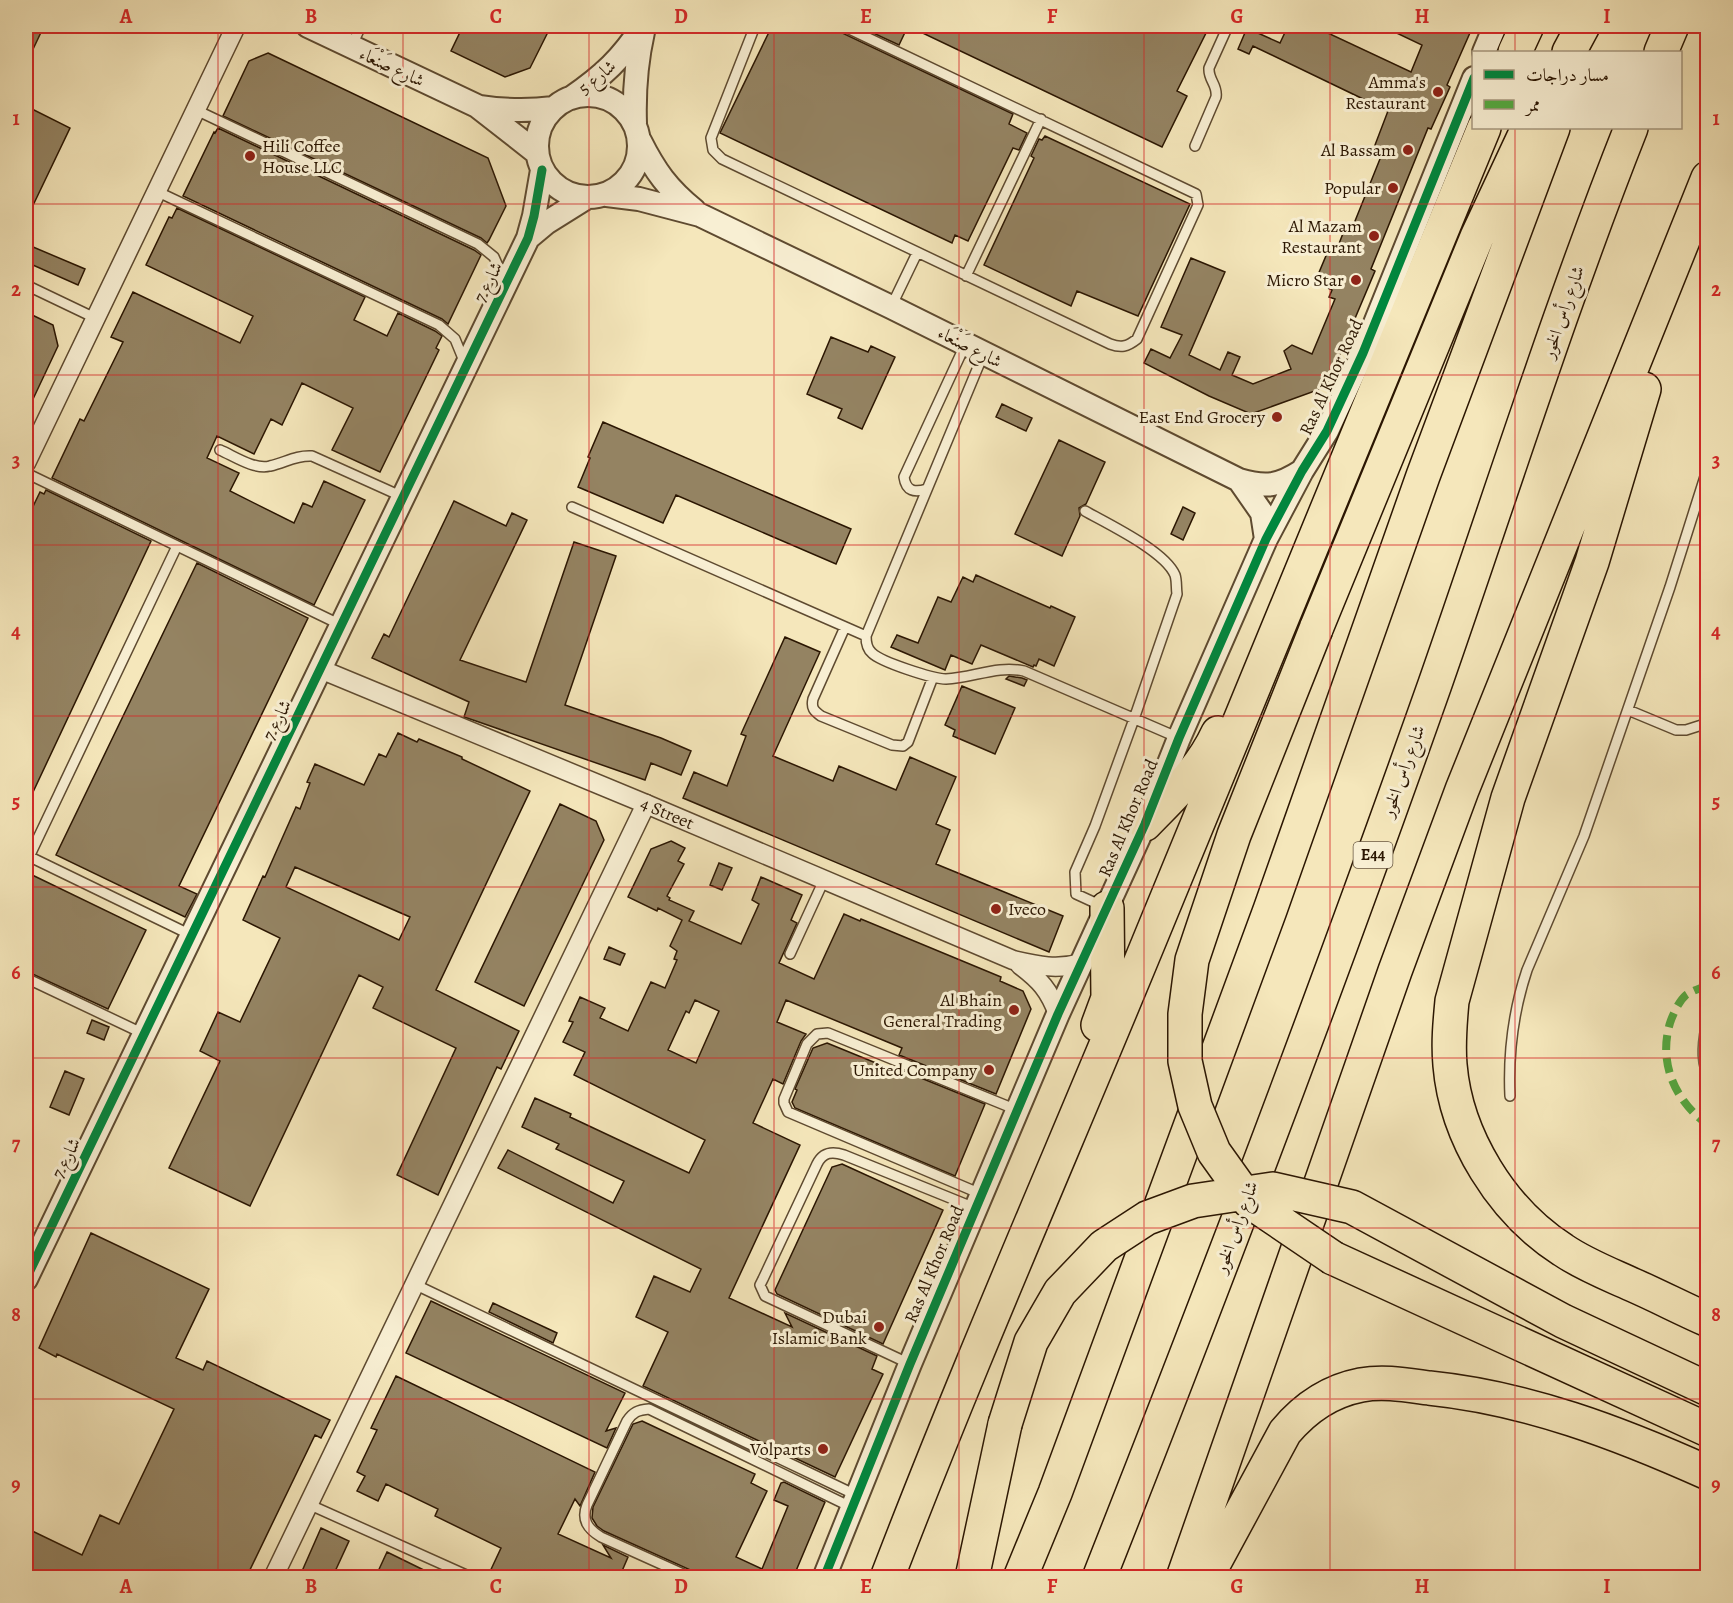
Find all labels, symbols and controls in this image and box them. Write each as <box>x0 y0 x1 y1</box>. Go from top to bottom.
text: A <box>119 3 133 30</box>
text: B <box>305 3 317 30</box>
text: C <box>490 3 502 30</box>
text: D <box>674 3 688 30</box>
text: E <box>860 3 872 30</box>
text: F <box>1047 3 1058 30</box>
text: G <box>1230 3 1244 30</box>
text: H <box>1415 3 1430 30</box>
text: I <box>1603 3 1611 30</box>
street label: شارع صَنْعَاء <box>354 40 429 95</box>
legend <box>1472 51 1682 129</box>
street label: شارع 5 <box>573 54 623 102</box>
text: مسار دراجات <box>1526 63 1609 87</box>
place label: Amma's Restaurant <box>1345 70 1426 115</box>
marker: Amma's Restaurant <box>1431 85 1445 99</box>
text: ممر <box>1524 93 1540 117</box>
text: 1 <box>12 105 20 132</box>
text: 1 <box>1712 105 1720 132</box>
place label: Hili Coffee House LLC <box>262 134 342 179</box>
place label: Al Bassam <box>1320 138 1396 162</box>
marker: Al Bassam <box>1401 143 1415 157</box>
marker: Hili Coffee House LLC <box>243 149 257 163</box>
place label: Popular <box>1324 176 1381 200</box>
marker: Popular <box>1386 181 1400 195</box>
place label: Al Mazam Restaurant <box>1281 214 1362 259</box>
marker: Al Mazam Restaurant <box>1367 229 1381 243</box>
street label: شارع 7 <box>468 258 511 308</box>
street label: شارع رأس الخور <box>1534 262 1593 364</box>
place label: Micro Star <box>1266 268 1344 292</box>
marker: Micro Star <box>1349 273 1363 287</box>
text: 2 <box>11 276 21 303</box>
text: 2 <box>1711 276 1721 303</box>
street label: Ras Al Khor Road <box>1294 315 1369 439</box>
street label: شارع صَنْعَاء <box>932 319 1007 376</box>
place label: East End Grocery <box>1138 405 1266 429</box>
marker: East End Grocery <box>1270 410 1284 424</box>
text: 3 <box>12 447 20 474</box>
text: 3 <box>1712 447 1720 474</box>
text: 4 <box>11 618 21 645</box>
text: 4 <box>1711 618 1721 645</box>
street label: شارع 7 <box>257 696 300 746</box>
street label: شارع رأس الخور <box>1374 721 1434 823</box>
street label: Ras Al Khor Road <box>1092 755 1164 881</box>
text: 5 <box>12 788 20 815</box>
text: 5 <box>1712 788 1720 815</box>
street label: 4 Street <box>637 791 698 835</box>
road number: E44 <box>1354 842 1392 868</box>
place label: Iveco <box>1008 897 1046 921</box>
marker: Iveco <box>989 902 1003 916</box>
text: 6 <box>11 959 21 986</box>
text: 6 <box>1711 959 1721 986</box>
place label: Al Bhain General Trading <box>883 988 1002 1033</box>
marker: Al Bhain General Trading <box>1007 1003 1021 1017</box>
place label: United Company <box>853 1058 978 1082</box>
marker: United Company <box>982 1063 996 1077</box>
text: 7 <box>12 1130 21 1157</box>
text: 7 <box>1712 1130 1721 1157</box>
street label: شارع 7 <box>46 1134 89 1184</box>
street label: شارع رأس الخور <box>1207 1177 1267 1279</box>
street label: Ras Al Khor Road <box>898 1201 970 1327</box>
text: 8 <box>11 1301 21 1328</box>
text: 8 <box>1711 1301 1721 1328</box>
place label: Dubai Islamic Bank <box>772 1305 867 1350</box>
marker: Dubai Islamic Bank <box>872 1320 886 1334</box>
place label: Volparts <box>749 1437 811 1461</box>
marker: Volparts <box>816 1442 830 1456</box>
text: 9 <box>11 1471 21 1498</box>
text: 9 <box>1711 1471 1721 1498</box>
text: A <box>119 1573 133 1600</box>
text: B <box>305 1573 317 1600</box>
text: C <box>490 1573 502 1600</box>
text: D <box>674 1573 688 1600</box>
text: E <box>860 1573 872 1600</box>
text: F <box>1047 1573 1058 1600</box>
text: G <box>1230 1573 1244 1600</box>
text: H <box>1415 1573 1430 1600</box>
text: I <box>1603 1573 1611 1600</box>

